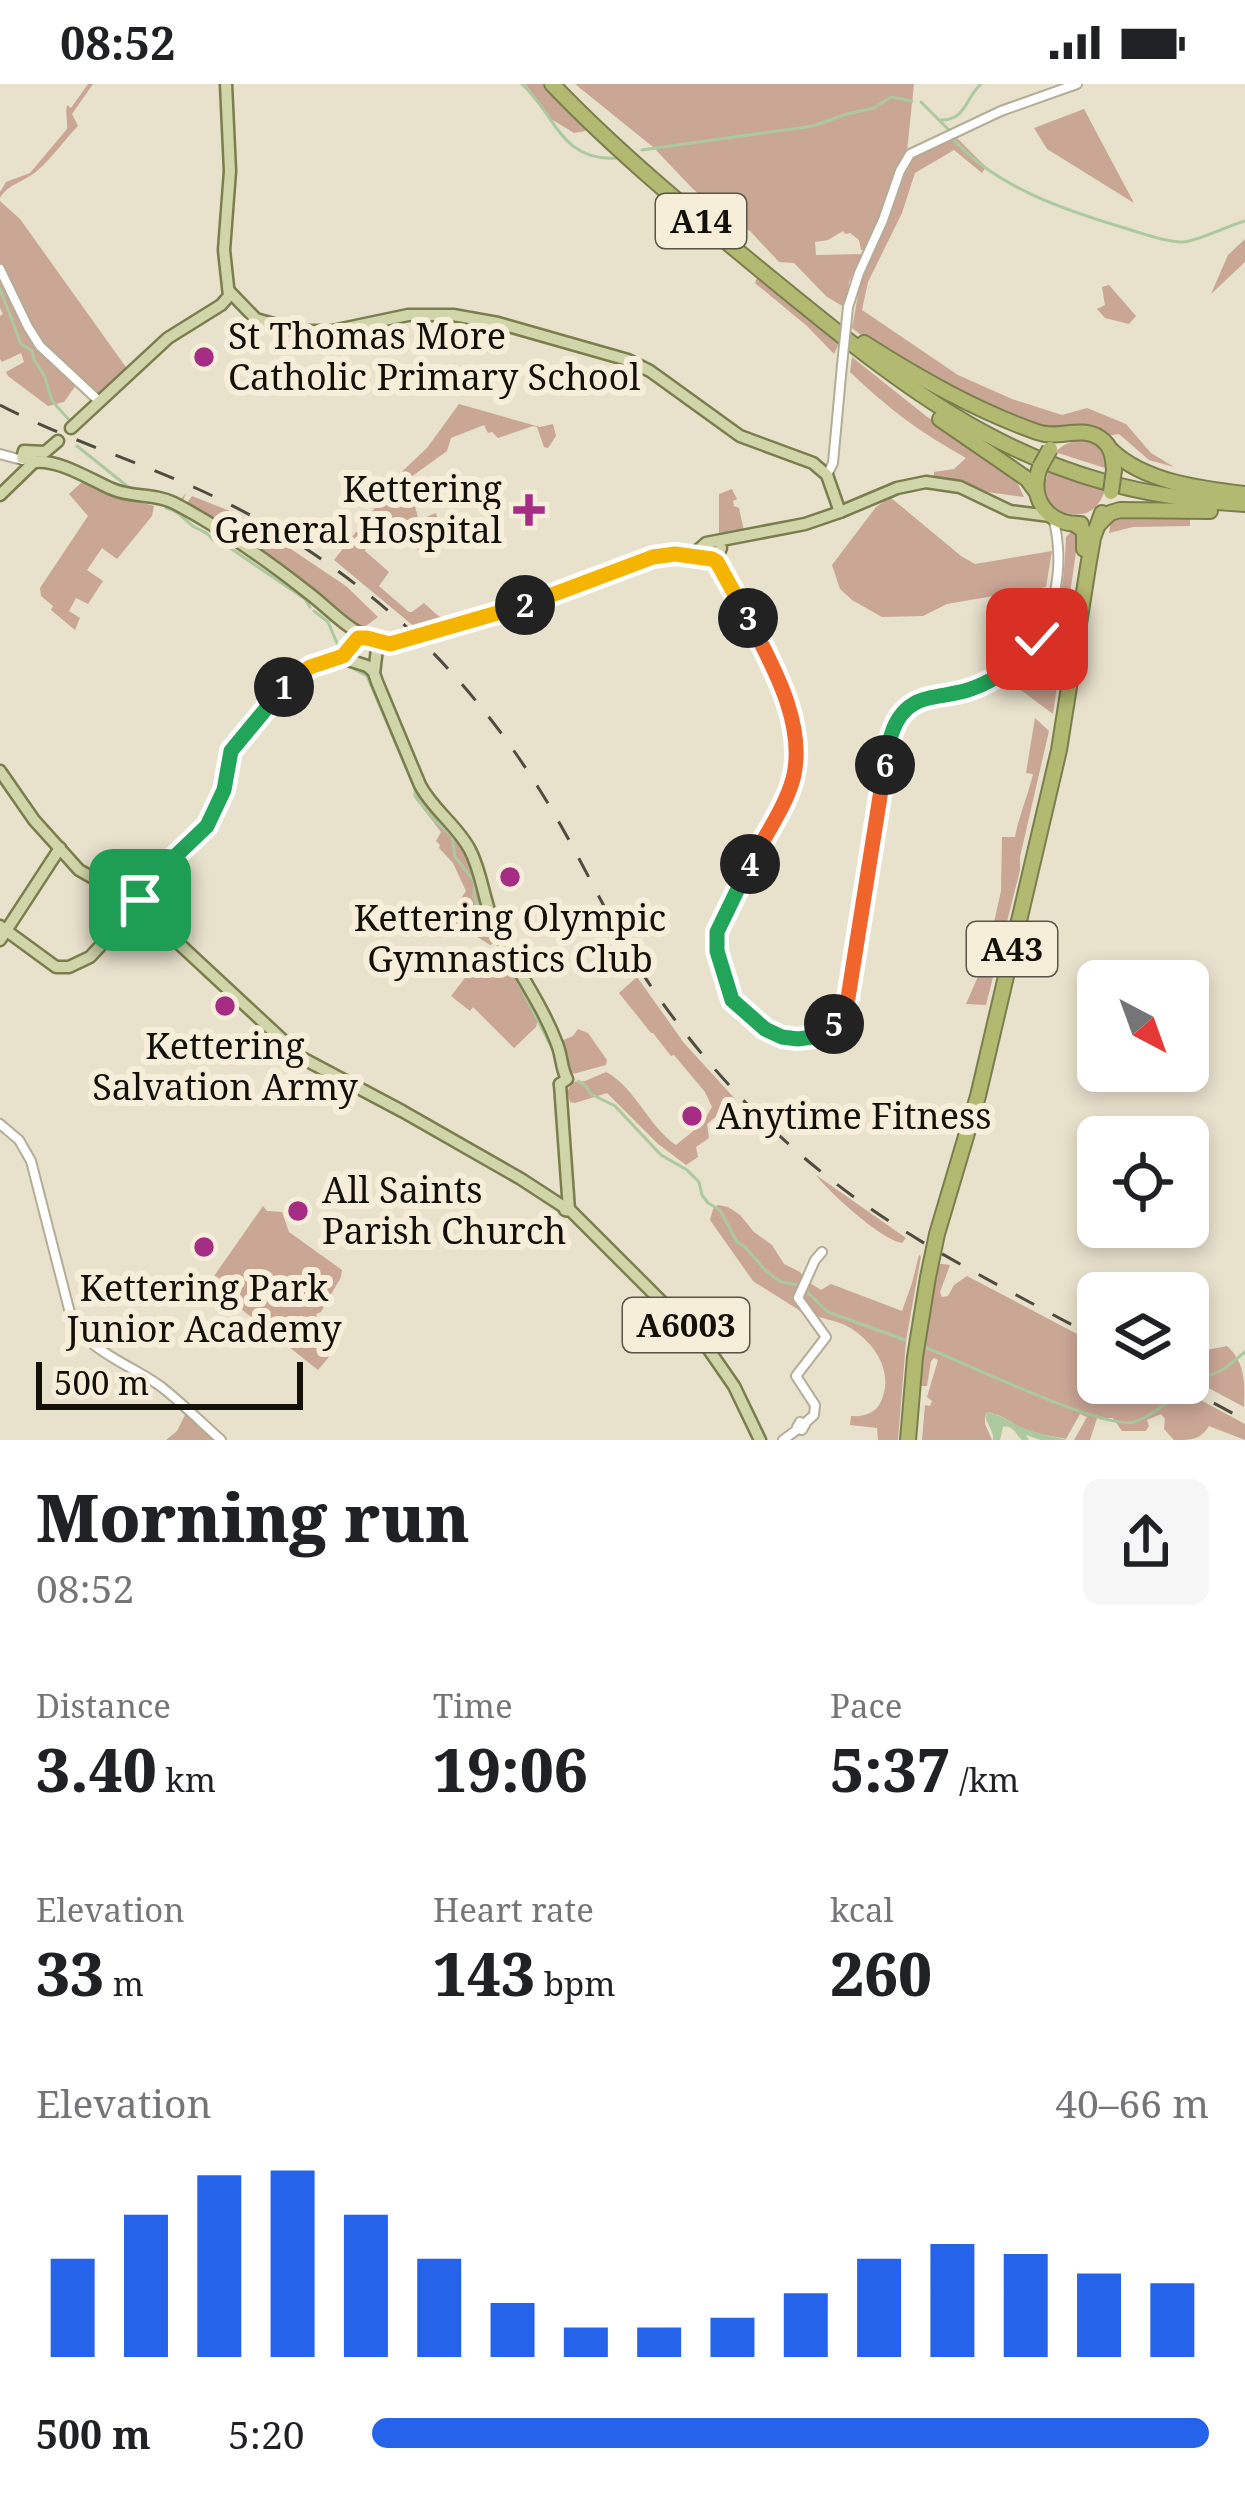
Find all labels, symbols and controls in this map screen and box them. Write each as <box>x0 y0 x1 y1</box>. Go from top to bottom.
text: 08:52 <box>60 12 175 73</box>
road number: A14 <box>656 194 746 248</box>
place label: St Thomas More Catholic Primary School <box>228 311 640 401</box>
marker: St Thomas More Catholic Primary School <box>191 344 217 370</box>
place label: Kettering General Hospital <box>214 464 502 554</box>
marker: Kettering General Hospital <box>513 494 545 526</box>
pin: 2 <box>495 575 555 635</box>
text: 2 <box>516 582 534 627</box>
pin: 3 <box>718 588 778 648</box>
pin <box>986 588 1088 690</box>
text: 3 <box>739 595 757 640</box>
icon: check <box>1004 606 1070 672</box>
pin: 1 <box>254 657 314 717</box>
text: 1 <box>275 664 293 709</box>
pin: 6 <box>855 735 915 795</box>
text: 6 <box>876 742 894 787</box>
pin: 4 <box>720 834 780 894</box>
text: 4 <box>741 841 759 886</box>
pin <box>89 849 191 951</box>
marker: Kettering Olympic Gymnastics Club <box>497 864 523 890</box>
icon: arrive <box>107 867 173 933</box>
place label: Kettering Olympic Gymnastics Club <box>354 893 666 983</box>
road number: A43 <box>967 922 1057 976</box>
north arrow <box>1077 960 1209 1092</box>
map controls <box>1077 960 1209 1404</box>
marker: Kettering Salvation Army <box>212 993 238 1019</box>
pin: 5 <box>804 994 864 1054</box>
text: 5 <box>825 1001 843 1046</box>
place label: Kettering Salvation Army <box>92 1021 358 1111</box>
place label: Anytime Fitness <box>716 1091 991 1140</box>
marker: Anytime Fitness <box>679 1103 705 1129</box>
button: locate <box>1077 1116 1209 1248</box>
place label: All Saints Parish Church <box>322 1165 566 1255</box>
marker: All Saints Parish Church <box>285 1198 311 1224</box>
marker: Kettering Park Junior Academy <box>191 1234 217 1260</box>
place label: Kettering Park Junior Academy <box>65 1263 342 1353</box>
button: layers <box>1077 1272 1209 1404</box>
road number: A6003 <box>623 1298 749 1352</box>
scale bar <box>36 1356 303 1409</box>
text: 500 m <box>54 1360 149 1405</box>
text: Morning run <box>36 1471 470 1561</box>
button: share <box>1083 1479 1209 1605</box>
text: 08:52 <box>36 1561 134 1614</box>
text: Distance <box>36 1683 171 1728</box>
text: Time <box>433 1683 513 1728</box>
text: Pace <box>830 1683 902 1728</box>
text: 3.40 <box>36 1728 157 1810</box>
text: 19:06 <box>433 1728 588 1810</box>
text: 5:37 <box>830 1728 951 1810</box>
text: km <box>157 1757 216 1802</box>
text: /km <box>951 1757 1019 1802</box>
text: Elevation <box>36 1887 185 1932</box>
text: Heart rate <box>433 1887 594 1932</box>
text: kcal <box>830 1887 894 1932</box>
text: 33 <box>36 1932 104 2014</box>
text: 143 <box>433 1932 535 2014</box>
text: 260 <box>830 1932 932 2014</box>
text: m <box>104 1961 144 2006</box>
text: bpm <box>535 1961 615 2006</box>
text: Elevation <box>36 2076 212 2129</box>
text: 40–66 m <box>1055 2076 1209 2129</box>
text: 500 m <box>36 2407 151 2460</box>
text: 5:20 <box>228 2407 305 2460</box>

